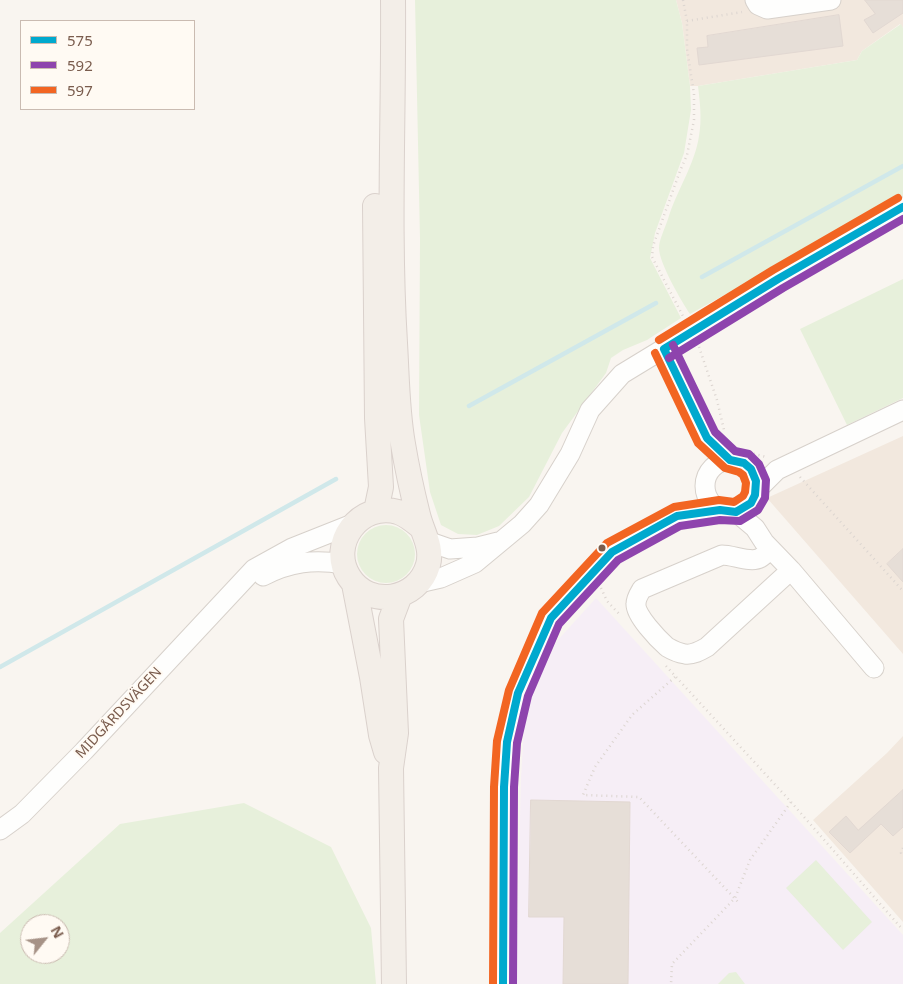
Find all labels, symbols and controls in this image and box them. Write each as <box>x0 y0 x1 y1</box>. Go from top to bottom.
legend <box>20 20 195 110</box>
text: 575 <box>67 30 93 50</box>
text: 592 <box>67 55 93 75</box>
text: 597 <box>67 80 93 100</box>
unlabelled marker <box>597 543 607 553</box>
street label: MIDGÅRDSVÄGEN <box>72 664 166 762</box>
north arrow <box>20 914 70 964</box>
text: N <box>47 922 69 942</box>

